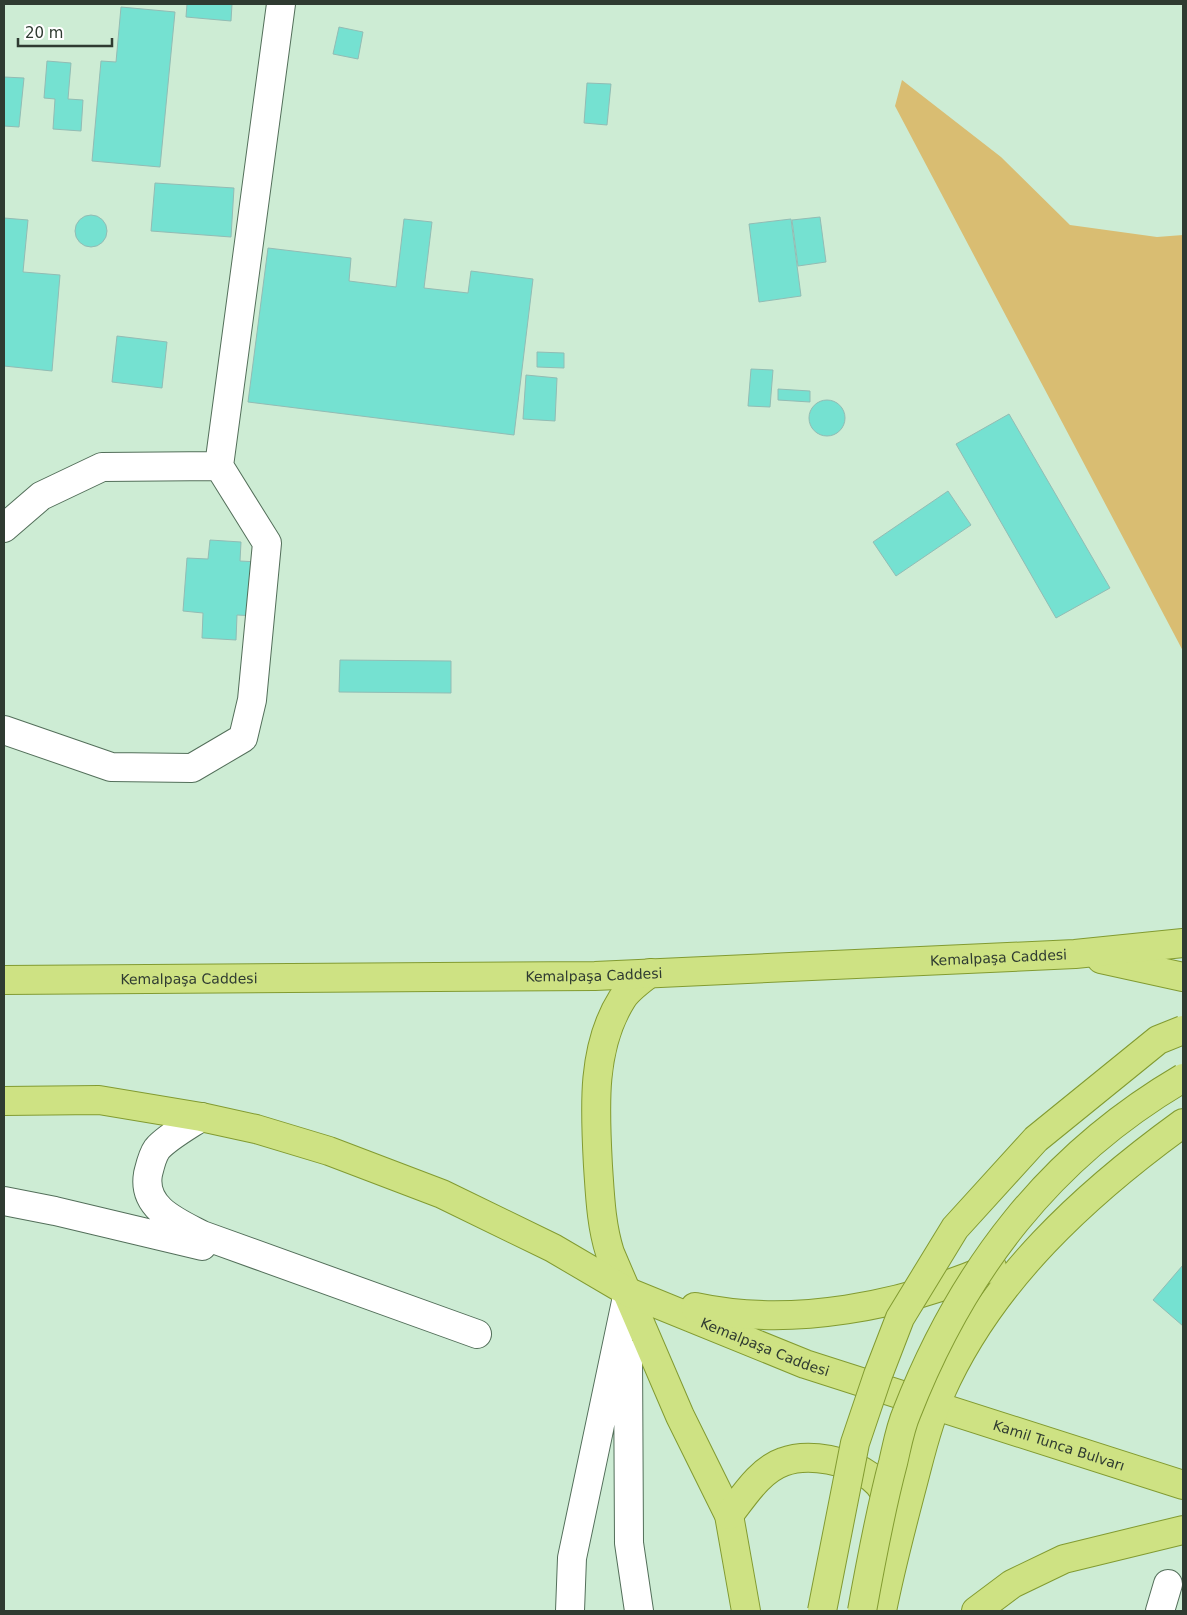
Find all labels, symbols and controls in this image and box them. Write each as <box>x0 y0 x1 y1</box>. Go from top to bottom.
scale bar <box>18 15 111 47</box>
text: 20 m <box>25 24 63 42</box>
street label: Kemalpaşa Caddesi <box>930 946 1067 969</box>
street label: Kemalpaşa Caddesi <box>525 965 663 984</box>
street label: Kemalpaşa Caddesi <box>120 970 258 987</box>
street label: Kemalpaşa Caddesi <box>698 1314 831 1379</box>
street label: Kamil Tunca Bulvarı <box>991 1417 1127 1474</box>

